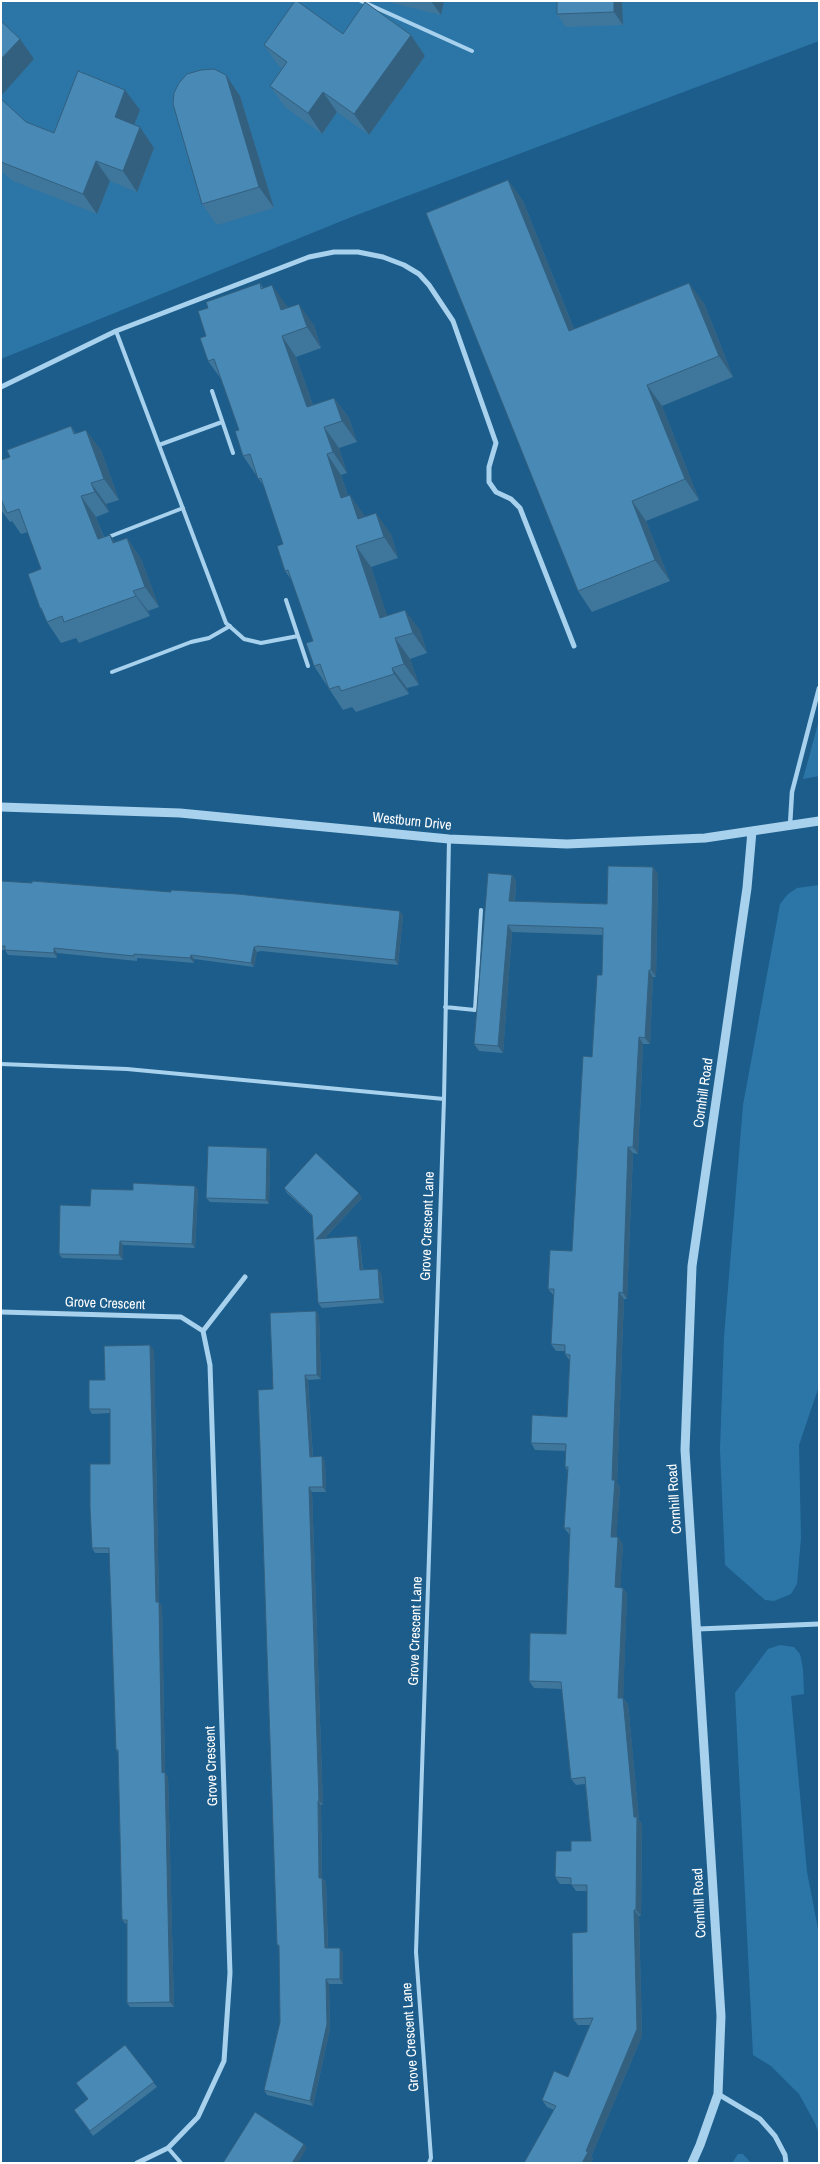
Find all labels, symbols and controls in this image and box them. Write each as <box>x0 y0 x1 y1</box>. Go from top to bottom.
street label: Westburn Drive <box>372 809 452 835</box>
street label: Cornhill Road <box>691 1057 717 1129</box>
street label: Grove Crescent Lane <box>418 1171 438 1281</box>
street label: Grove Crescent <box>65 1294 145 1314</box>
street label: Cornhill Road <box>664 1463 686 1535</box>
street label: Grove Crescent Lane <box>406 1576 426 1686</box>
street label: Grove Crescent <box>202 1726 222 1806</box>
street label: Cornhill Road <box>690 1868 710 1938</box>
street label: Grove Crescent Lane <box>399 1982 423 2092</box>

